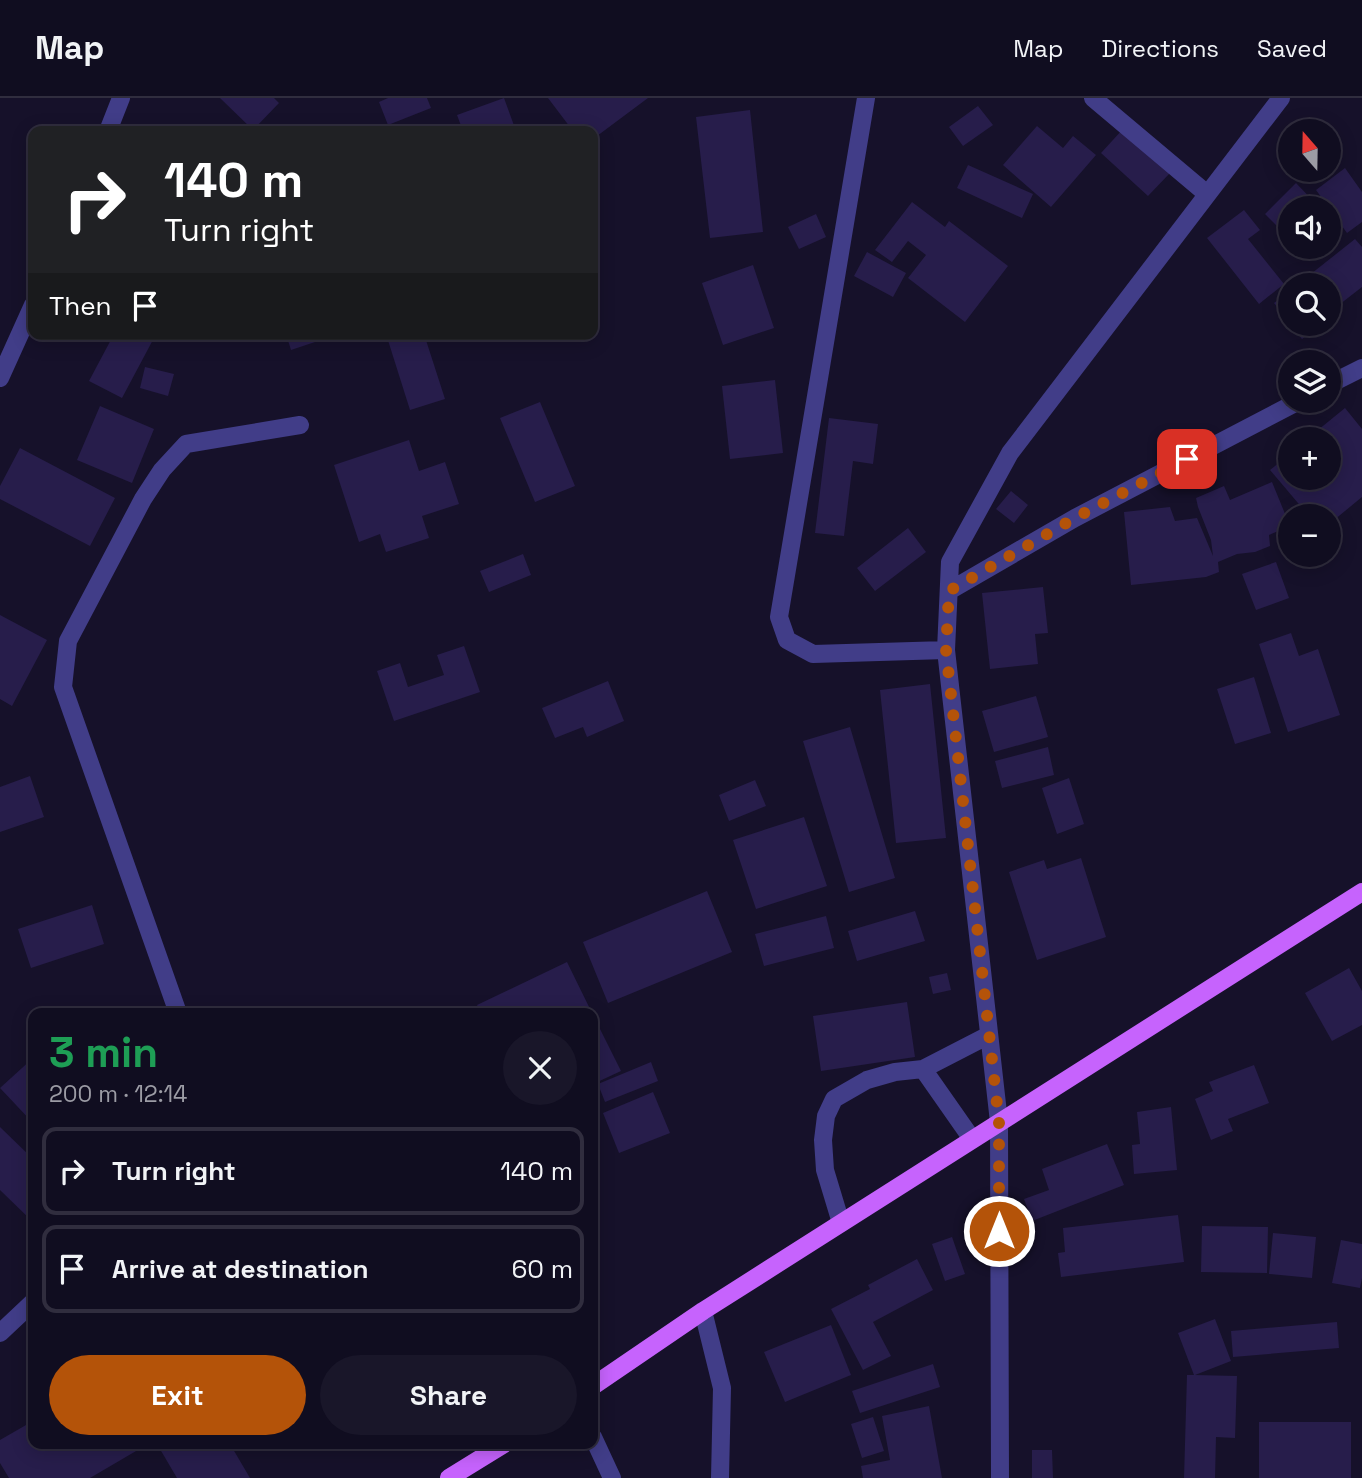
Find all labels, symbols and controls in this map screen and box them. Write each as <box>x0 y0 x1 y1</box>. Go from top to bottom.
text: Map <box>35 27 104 69</box>
text: Map <box>1013 33 1063 64</box>
text: Directions <box>1101 33 1219 64</box>
text: Saved <box>1257 33 1327 64</box>
north arrow <box>1278 119 1340 182</box>
map controls <box>1278 119 1341 567</box>
text: 140 m <box>164 149 303 211</box>
icon: right <box>49 154 140 245</box>
button: sound <box>1278 196 1341 259</box>
text: Turn right <box>164 210 314 250</box>
button: search <box>1278 273 1341 336</box>
icon: arrive <box>126 287 164 325</box>
text: Then <box>49 289 112 323</box>
button: layers <box>1278 350 1341 413</box>
button: + <box>1278 427 1341 490</box>
pin <box>1157 429 1217 489</box>
icon: arrive <box>1168 440 1206 478</box>
button: − <box>1278 504 1341 567</box>
text: 3 min <box>49 1026 158 1079</box>
button: close <box>503 1031 577 1105</box>
text: 200 m · 12:14 <box>49 1079 187 1109</box>
icon: right <box>53 1152 91 1190</box>
text: Turn right <box>112 1154 236 1188</box>
text: 140 m <box>500 1154 573 1188</box>
position arrow <box>962 1194 1036 1268</box>
icon: arrive <box>53 1250 91 1288</box>
text: Arrive at destination <box>112 1252 369 1286</box>
text: 60 m <box>511 1252 573 1286</box>
button: Exit <box>49 1355 306 1435</box>
button: Share <box>320 1355 577 1435</box>

